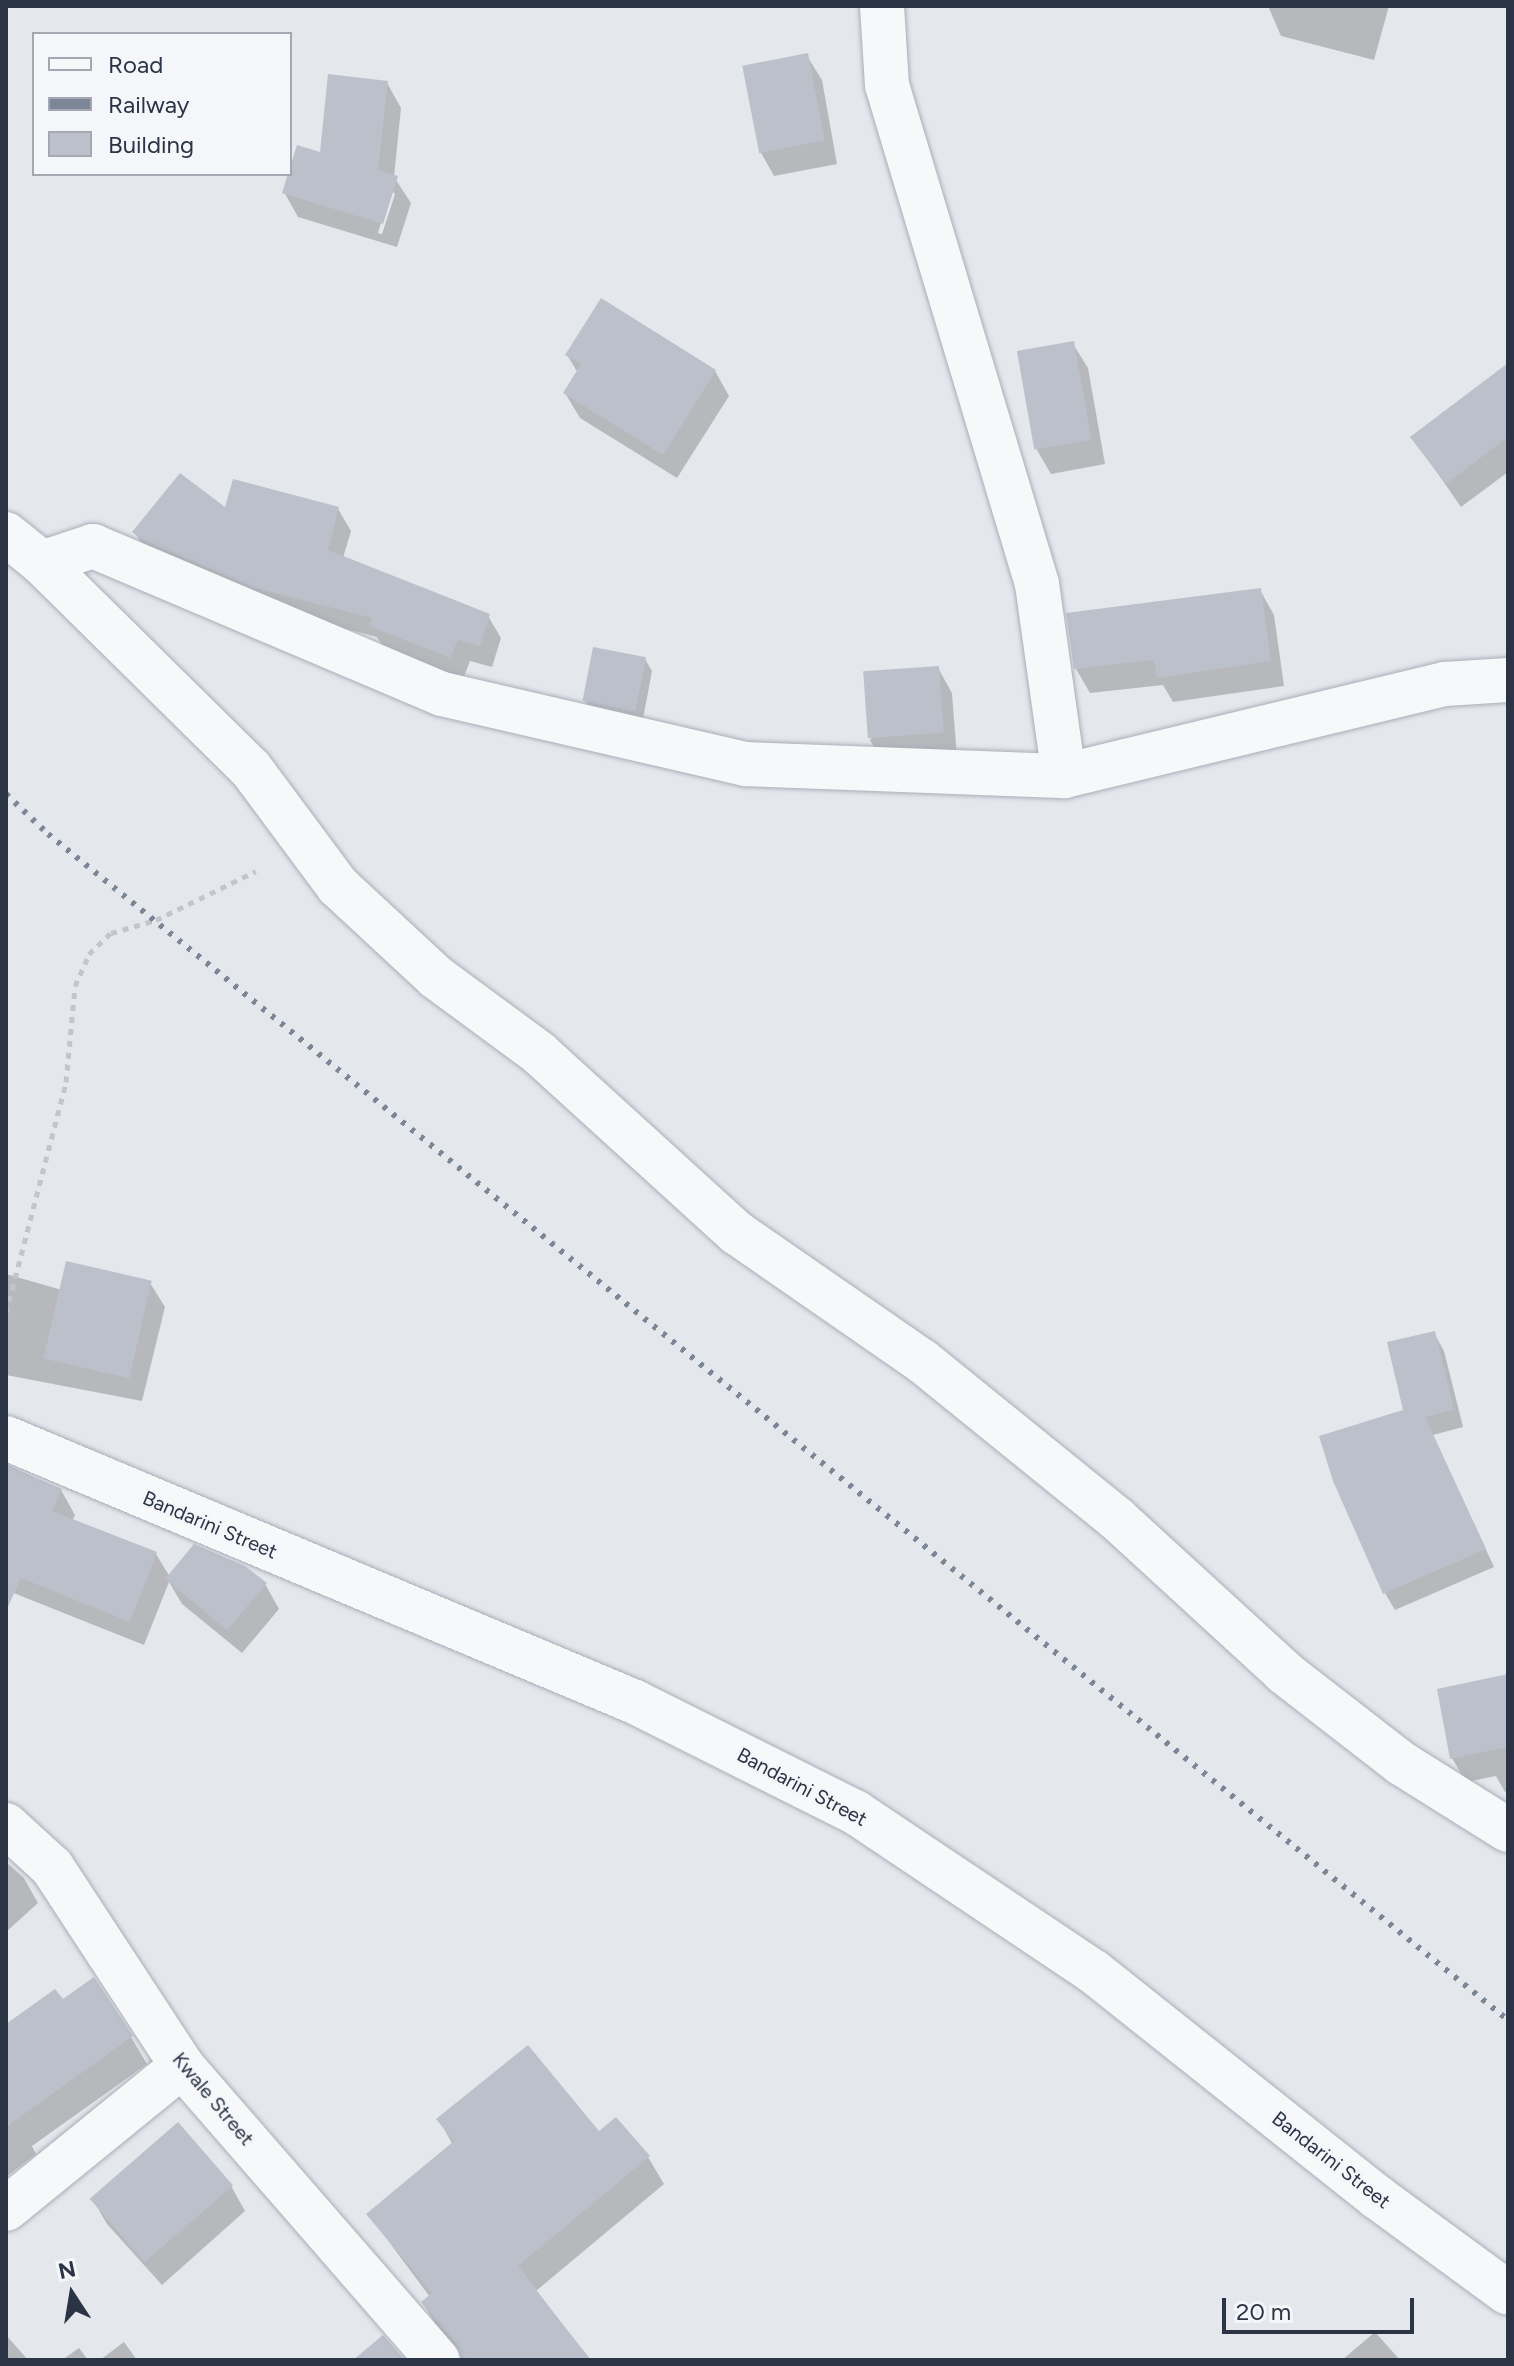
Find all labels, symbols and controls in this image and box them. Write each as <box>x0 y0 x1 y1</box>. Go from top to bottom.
legend <box>32 32 292 176</box>
text: Road <box>108 50 163 79</box>
text: Railway <box>108 90 189 119</box>
text: Building <box>108 130 194 159</box>
street label: Bandarini Street <box>139 1486 281 1564</box>
street label: Bandarini Street <box>733 1743 871 1831</box>
street label: Kwale Street <box>167 2048 259 2150</box>
street label: Bandarini Street <box>1267 2106 1395 2214</box>
north arrow <box>32 2254 112 2334</box>
text: N <box>56 2255 78 2285</box>
scale bar <box>1226 2282 1418 2332</box>
text: 20 m <box>1236 2297 1291 2326</box>

